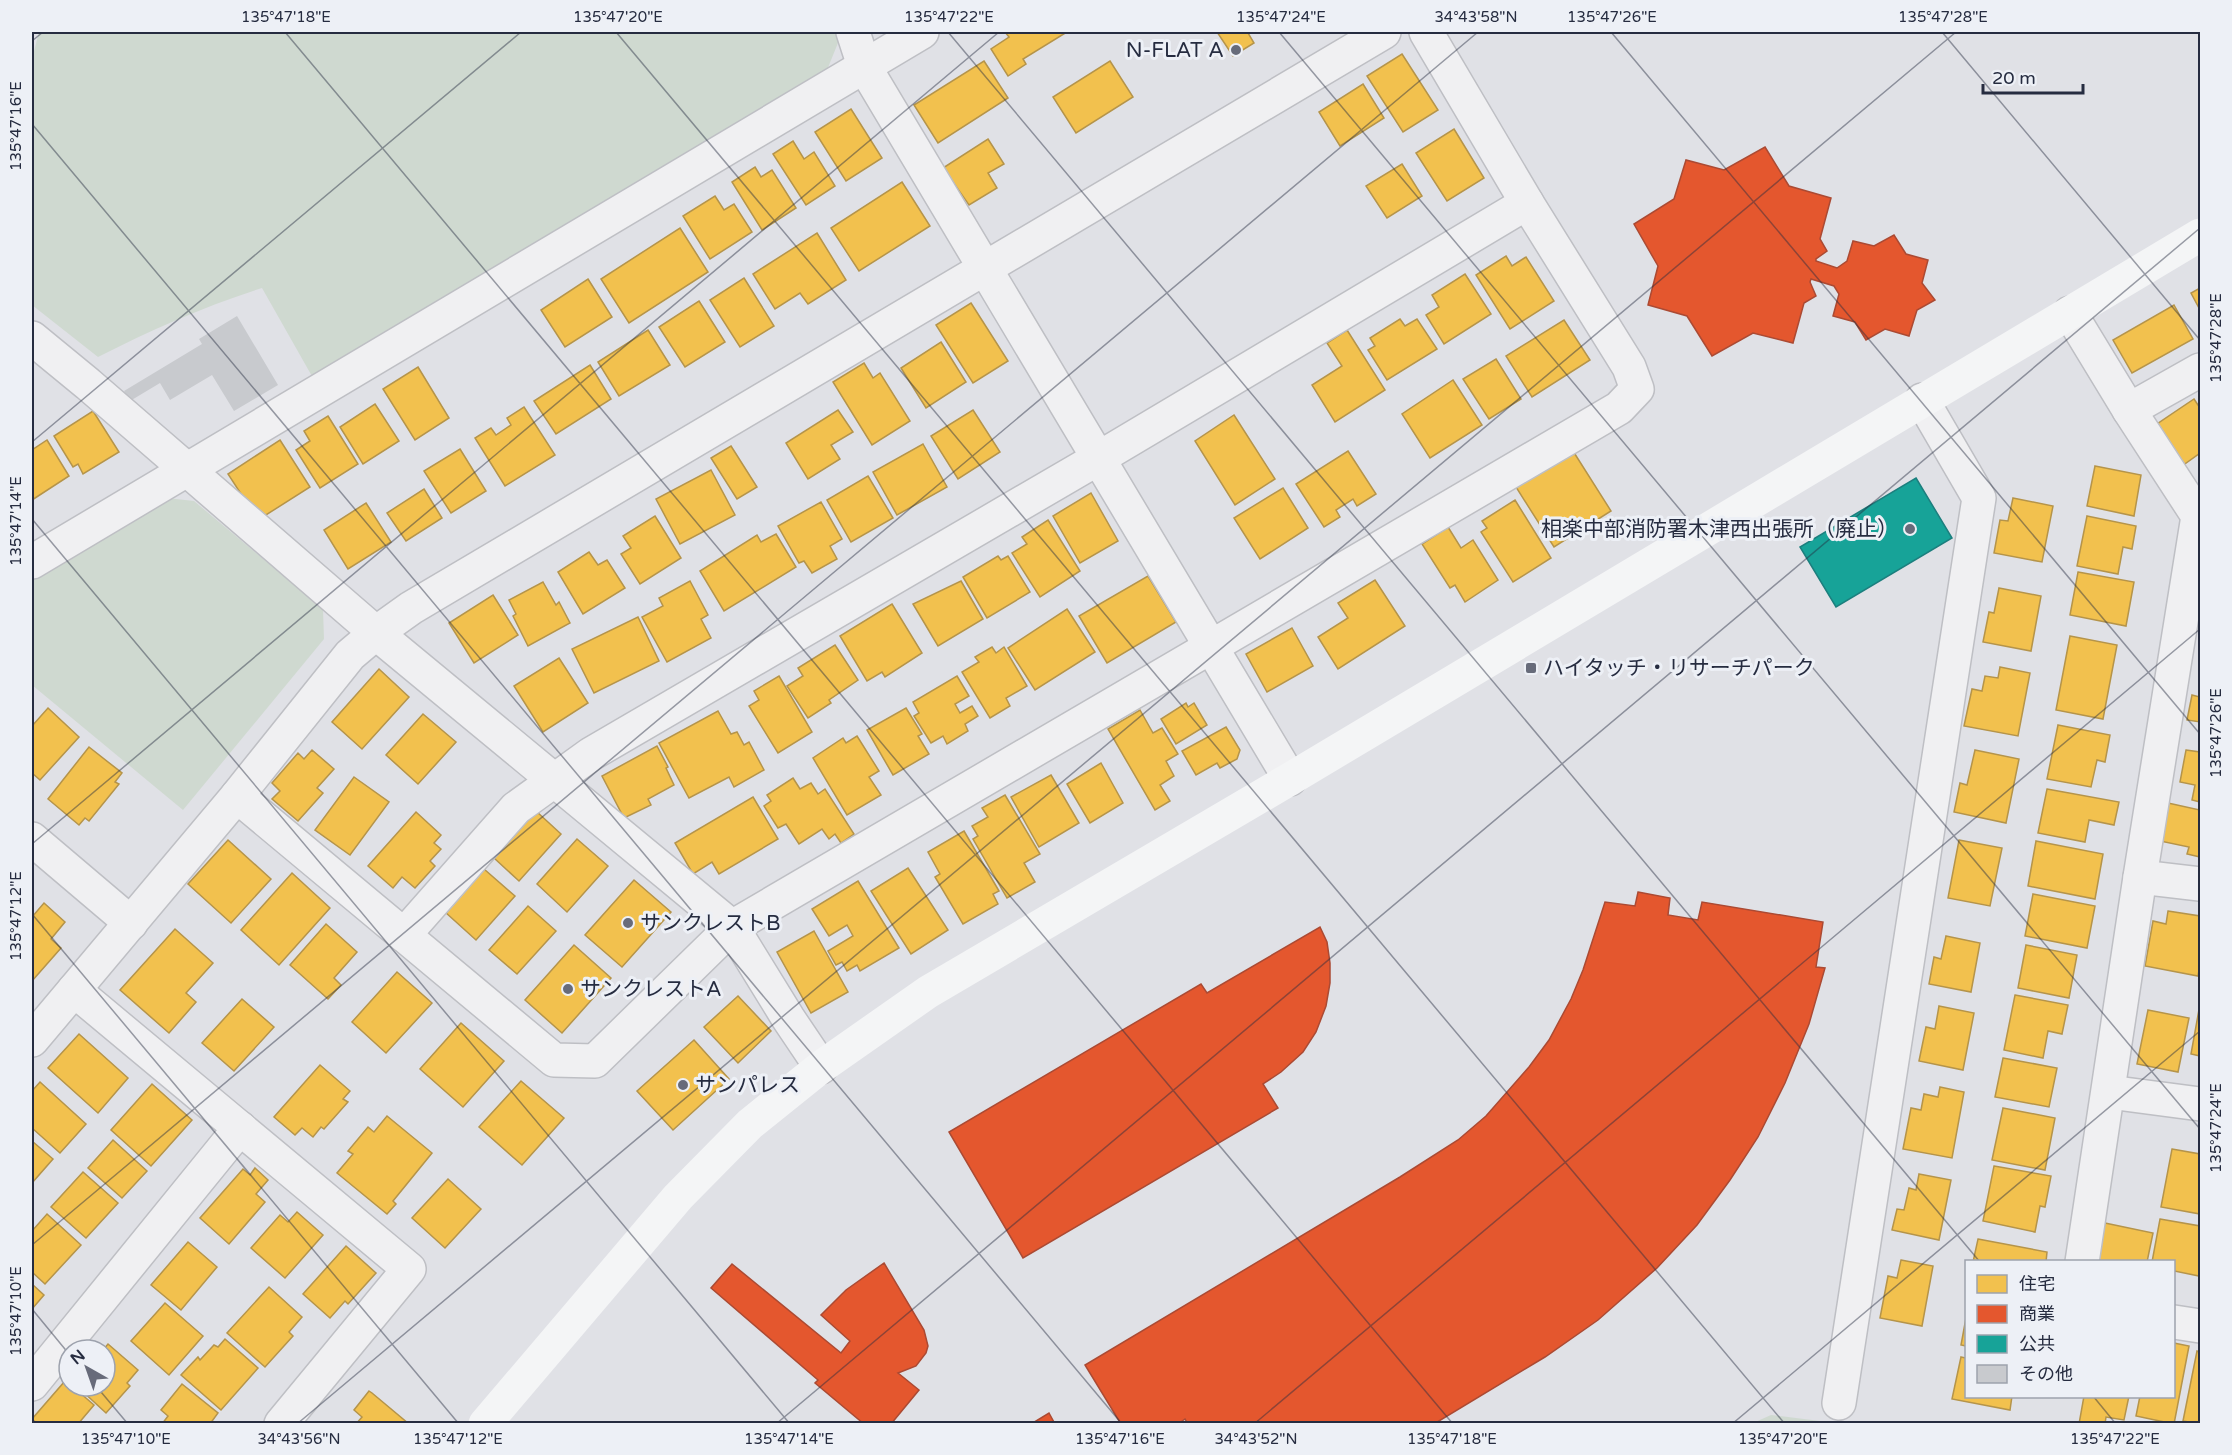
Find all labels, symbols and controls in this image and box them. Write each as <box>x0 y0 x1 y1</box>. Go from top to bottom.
text: 135°47'18"E <box>241 8 331 26</box>
text: 135°47'20"E <box>573 8 663 26</box>
text: 135°47'22"E <box>904 8 994 26</box>
text: 135°47'24"E <box>1236 8 1326 26</box>
text: 34°43'58"N <box>1434 8 1518 26</box>
text: 135°47'26"E <box>1567 8 1657 26</box>
text: 135°47'28"E <box>1898 8 1988 26</box>
place label: N-FLAT A <box>1126 38 1224 63</box>
marker: N-FLAT A <box>1229 43 1243 57</box>
scale bar <box>1983 57 2084 95</box>
text: 20 m <box>1992 67 2036 89</box>
text: 135°47'16"E <box>7 81 25 171</box>
text: 135°47'28"E <box>2207 293 2225 383</box>
text: 135°47'14"E <box>7 476 25 566</box>
place label: 相楽中部消防署木津西出張所（廃止） <box>1541 517 1898 542</box>
marker: 相楽中部消防署木津西出張所（廃止） <box>1903 522 1917 536</box>
place label: ハイタッチ・リサーチパーク <box>1543 656 1815 681</box>
marker: ハイタッチ・リサーチパーク <box>1524 661 1538 675</box>
text: 135°47'26"E <box>2207 688 2225 778</box>
text: 135°47'12"E <box>7 871 25 961</box>
place label: サンクレストB <box>640 911 781 936</box>
marker: サンクレストB <box>621 916 635 930</box>
place label: サンクレストA <box>580 977 722 1002</box>
marker: サンクレストA <box>561 982 575 996</box>
place label: サンパレス <box>695 1073 800 1098</box>
marker: サンパレス <box>676 1078 690 1092</box>
text: 135°47'24"E <box>2207 1083 2225 1173</box>
legend <box>1965 1260 2175 1398</box>
text: 135°47'10"E <box>7 1266 25 1356</box>
text: 住宅 <box>2019 1273 2055 1295</box>
text: 商業 <box>2019 1303 2055 1325</box>
text: 公共 <box>2019 1333 2055 1355</box>
north arrow <box>57 1338 117 1398</box>
text: N <box>67 1345 89 1369</box>
text: その他 <box>2019 1363 2073 1385</box>
text: 135°47'10"E <box>81 1430 171 1448</box>
text: 34°43'56"N <box>257 1430 341 1448</box>
text: 135°47'12"E <box>413 1430 503 1448</box>
text: 135°47'14"E <box>744 1430 834 1448</box>
text: 135°47'16"E <box>1075 1430 1165 1448</box>
text: 34°43'52"N <box>1214 1430 1298 1448</box>
text: 135°47'18"E <box>1407 1430 1497 1448</box>
text: 135°47'20"E <box>1738 1430 1828 1448</box>
text: 135°47'22"E <box>2070 1430 2160 1448</box>

